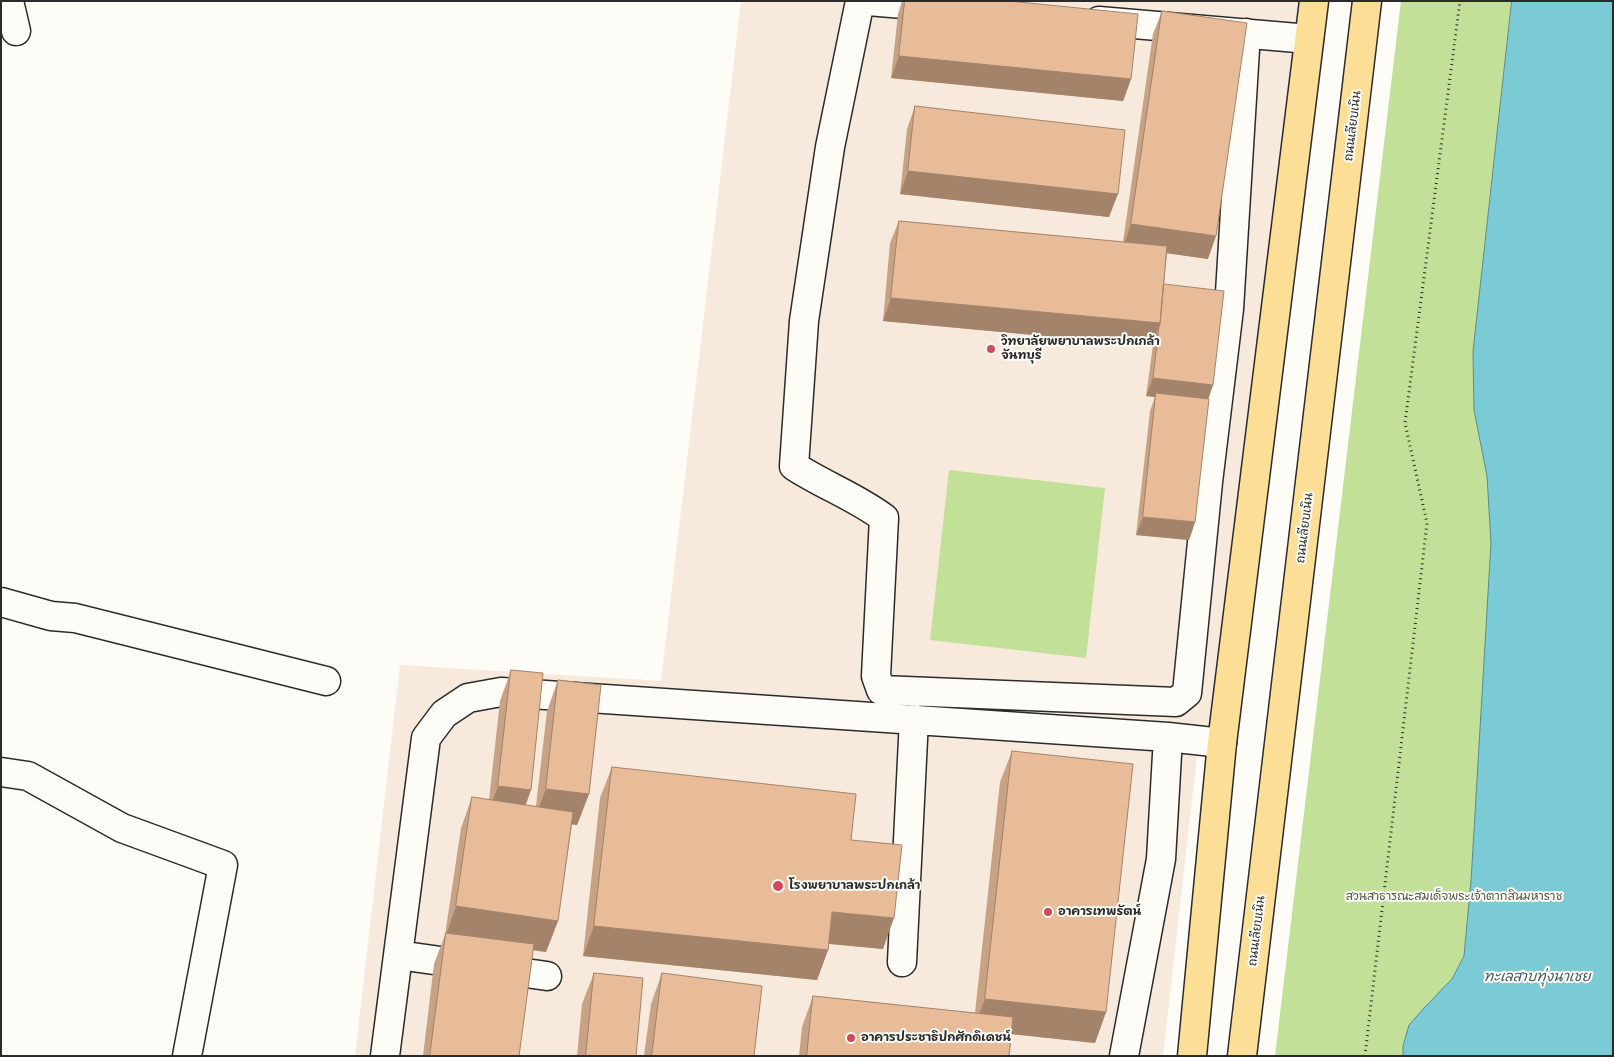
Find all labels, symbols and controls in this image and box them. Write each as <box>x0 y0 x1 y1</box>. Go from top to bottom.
street label: ถนนเลียบเนิน <box>1342 90 1364 162</box>
place label: วิทยาลัยพยาบาลพระปกเกล้า จันทบุรี <box>1001 335 1160 363</box>
marker: วิทยาลัยพยาบาลพระปกเกล้า จันทบุรี <box>985 343 997 355</box>
street label: ถนนเลียบเนิน <box>1294 492 1316 564</box>
marker: โรงพยาบาลพระปกเกล้า <box>771 879 785 893</box>
place label: โรงพยาบาลพระปกเกล้า <box>789 879 920 893</box>
park label: สวนสาธารณะสมเด็จพระเจ้าตากสินมหาราช <box>1346 890 1562 904</box>
street label: ถนนเลียบเนิน <box>1246 895 1268 967</box>
place label: อาคารเทพรัตน์ <box>1058 905 1141 919</box>
marker: อาคารเทพรัตน์ <box>1042 906 1054 918</box>
water label: ทะเลสาบทุ่งนาเชย <box>1484 969 1590 985</box>
place label: อาคารประชาธิปกศักดิเดชน์ <box>861 1031 1011 1045</box>
marker: อาคารประชาธิปกศักดิเดชน์ <box>845 1032 857 1044</box>

